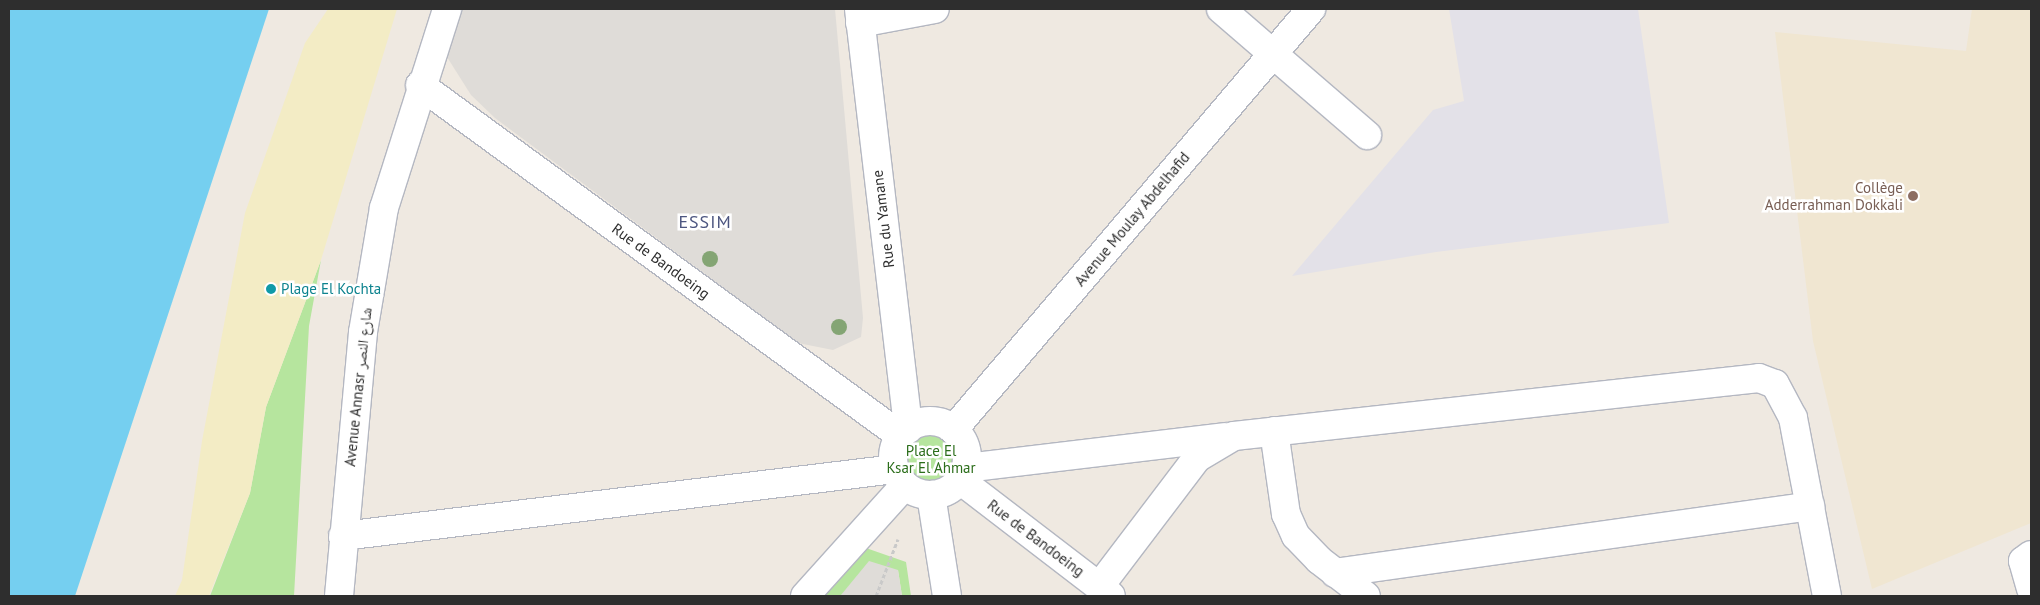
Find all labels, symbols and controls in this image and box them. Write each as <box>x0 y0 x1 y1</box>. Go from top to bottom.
street label: Avenue Moulay Abdelhafid <box>1070 148 1194 290</box>
street label: Rue du Yamane <box>868 169 898 269</box>
place label: Collège Adderrahman Dokkali <box>1765 178 1903 213</box>
marker: Collège Adderrahman Dokkali <box>1907 190 1919 202</box>
district label: ESSIM <box>678 211 732 233</box>
street label: Rue de Bandoeing <box>609 219 713 303</box>
place label: Plage El Kochta <box>281 280 381 298</box>
marker: Plage El Kochta <box>265 283 277 295</box>
street label: Avenue Annasr شارع النصر <box>341 306 375 468</box>
park label: Place El Ksar El Ahmar <box>886 441 976 476</box>
street label: Rue de Bandoeing <box>984 496 1088 580</box>

